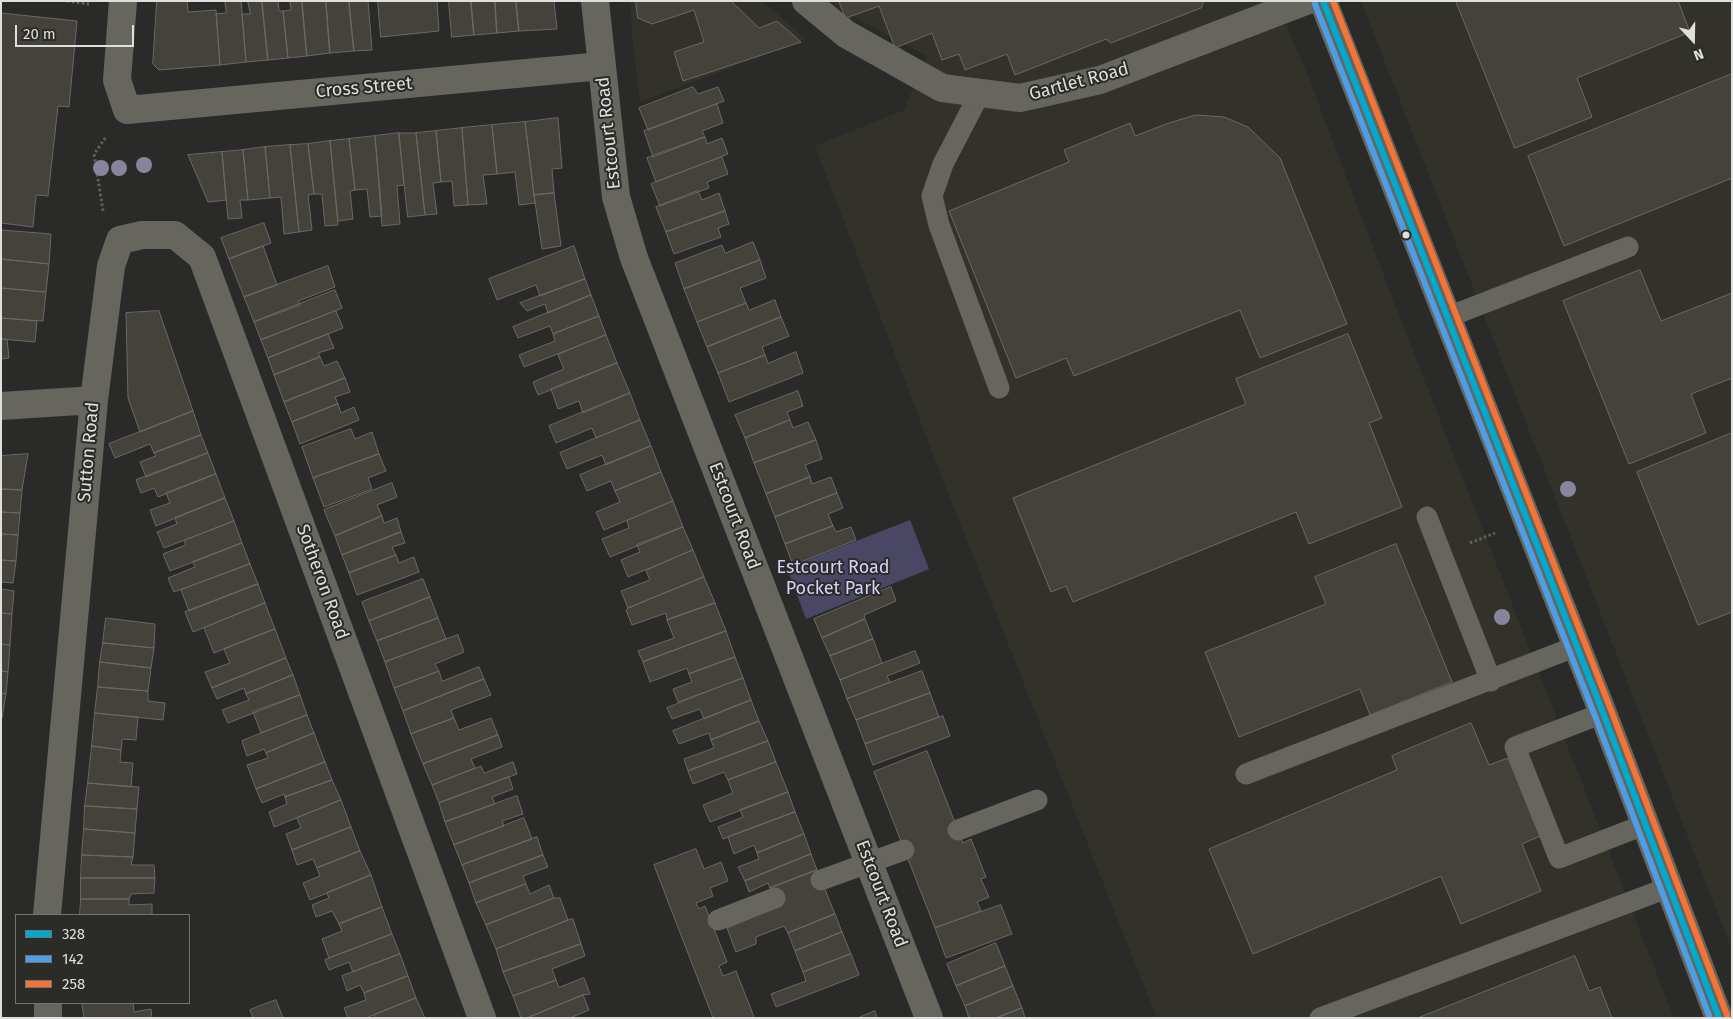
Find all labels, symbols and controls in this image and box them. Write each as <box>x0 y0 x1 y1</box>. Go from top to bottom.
scale bar <box>18 15 136 47</box>
north arrow <box>1668 15 1718 65</box>
text: 20 m <box>23 25 56 43</box>
text: N <box>1691 45 1706 64</box>
street label: Gartlet Road <box>1027 58 1131 106</box>
street label: Cross Street <box>315 73 413 103</box>
street label: Estcourt Road <box>592 76 626 190</box>
unlabelled marker <box>1401 230 1411 240</box>
street label: Sutton Road <box>74 401 104 503</box>
street label: Estcourt Road <box>704 459 764 573</box>
street label: Sotheron Road <box>291 521 353 643</box>
park label: Estcourt Road Pocket Park <box>776 557 890 600</box>
street label: Estcourt Road <box>851 837 911 951</box>
legend <box>15 914 190 1004</box>
text: 328 <box>62 925 85 943</box>
text: 142 <box>62 950 84 968</box>
text: 258 <box>62 975 85 993</box>

